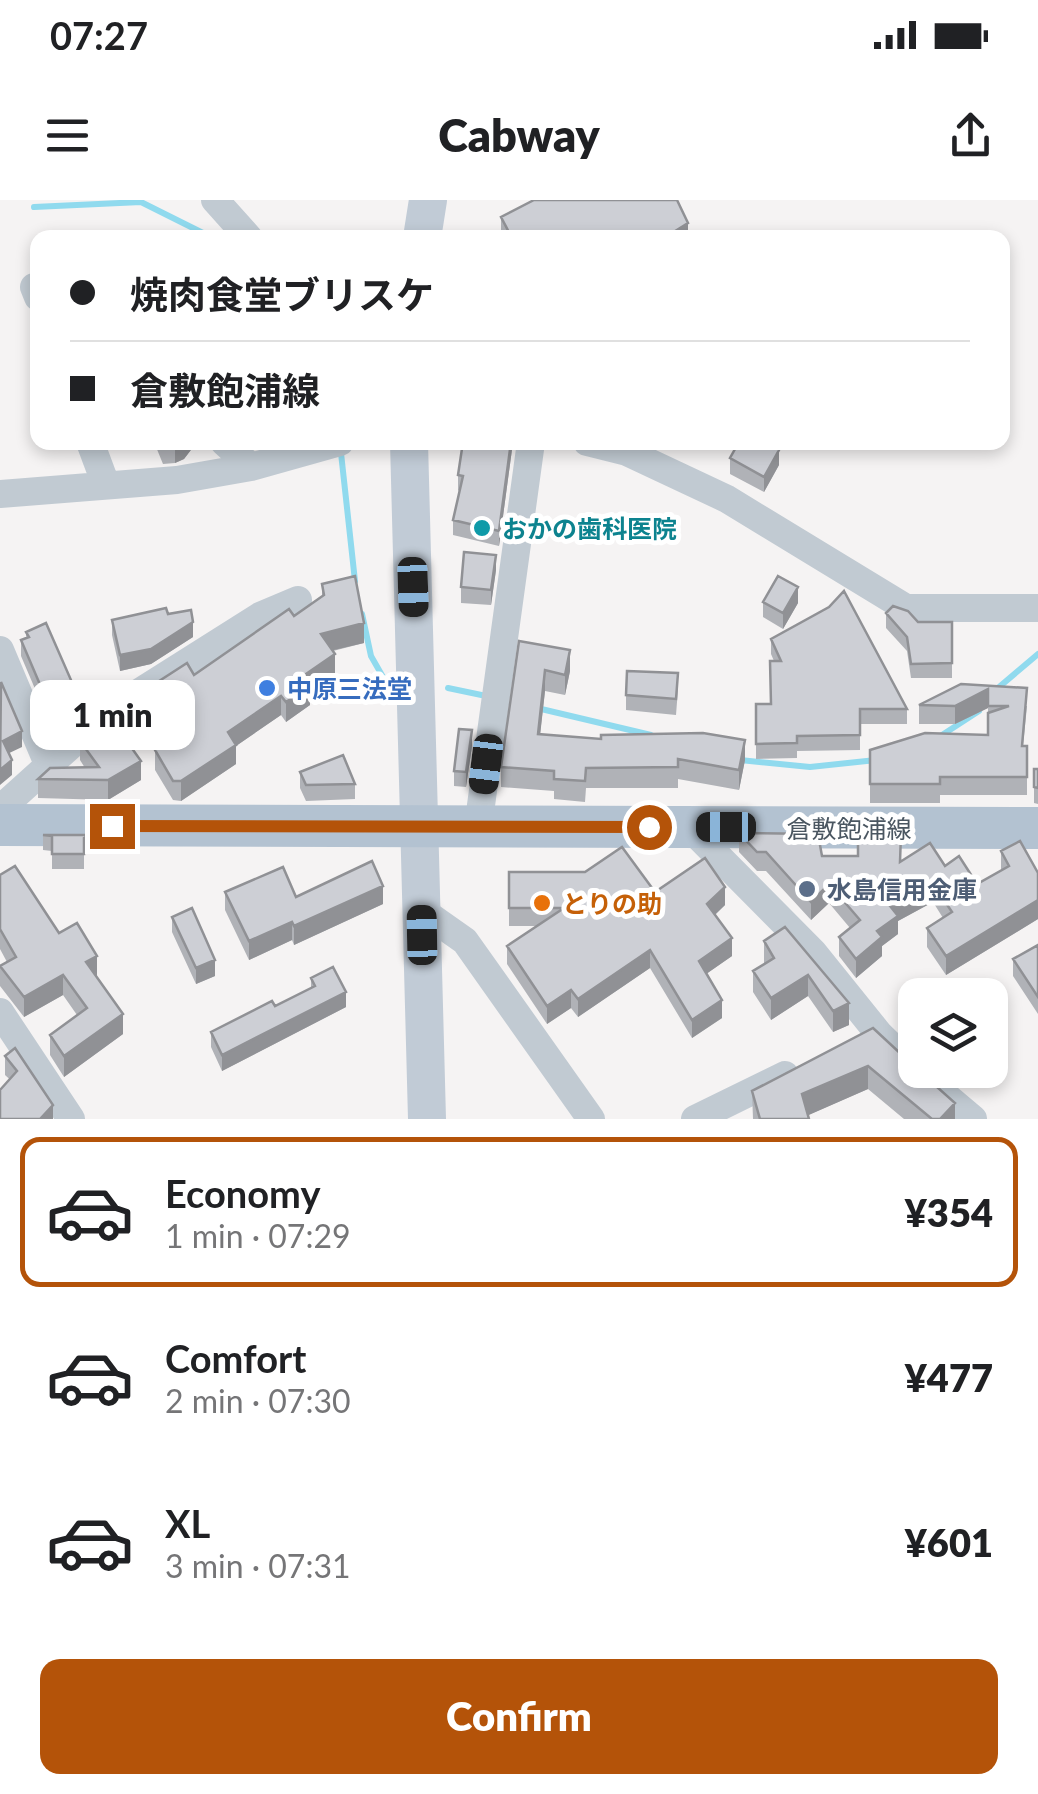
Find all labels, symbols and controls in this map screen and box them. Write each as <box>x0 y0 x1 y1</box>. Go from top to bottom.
text: 07:27 <box>50 12 148 58</box>
icon: menu <box>40 108 95 163</box>
text: Cabway <box>438 108 600 162</box>
icon: share <box>943 108 998 163</box>
text: 焼肉食堂ブリスケ <box>130 271 434 317</box>
text: 倉敷飽浦線 <box>130 367 320 413</box>
place label: おかの歯科医院 <box>502 513 677 543</box>
marker: おかの歯科医院 <box>471 517 493 539</box>
car <box>397 556 429 618</box>
place label: 中原三法堂 <box>287 673 412 703</box>
marker: 中原三法堂 <box>256 677 278 699</box>
callout: 1 min <box>29 681 194 751</box>
text: 1 min <box>73 695 152 734</box>
car <box>467 732 505 796</box>
route end <box>90 804 135 849</box>
route start <box>627 805 672 850</box>
car <box>696 812 756 842</box>
street label: 倉敷飽浦線 <box>786 813 912 843</box>
place label: 水島信用金庫 <box>827 874 977 904</box>
marker: 水島信用金庫 <box>796 878 818 900</box>
place label: とりの助 <box>562 888 662 918</box>
marker: とりの助 <box>531 892 553 914</box>
car <box>406 905 438 965</box>
map controls <box>898 978 1008 1088</box>
button: layers <box>898 978 1008 1088</box>
icon: car <box>45 1167 135 1257</box>
text: Economy <box>165 1170 320 1216</box>
text: ¥354 <box>905 1189 993 1235</box>
text: 1 min · 07:29 <box>165 1216 351 1255</box>
icon: car <box>45 1332 135 1422</box>
text: Comfort <box>165 1335 306 1381</box>
text: ¥477 <box>905 1354 993 1400</box>
text: 2 min · 07:30 <box>165 1381 351 1420</box>
icon: car <box>45 1497 135 1587</box>
text: XL <box>165 1500 210 1546</box>
text: ¥601 <box>905 1519 993 1565</box>
text: 3 min · 07:31 <box>165 1546 351 1585</box>
button: Confirm <box>40 1659 998 1774</box>

